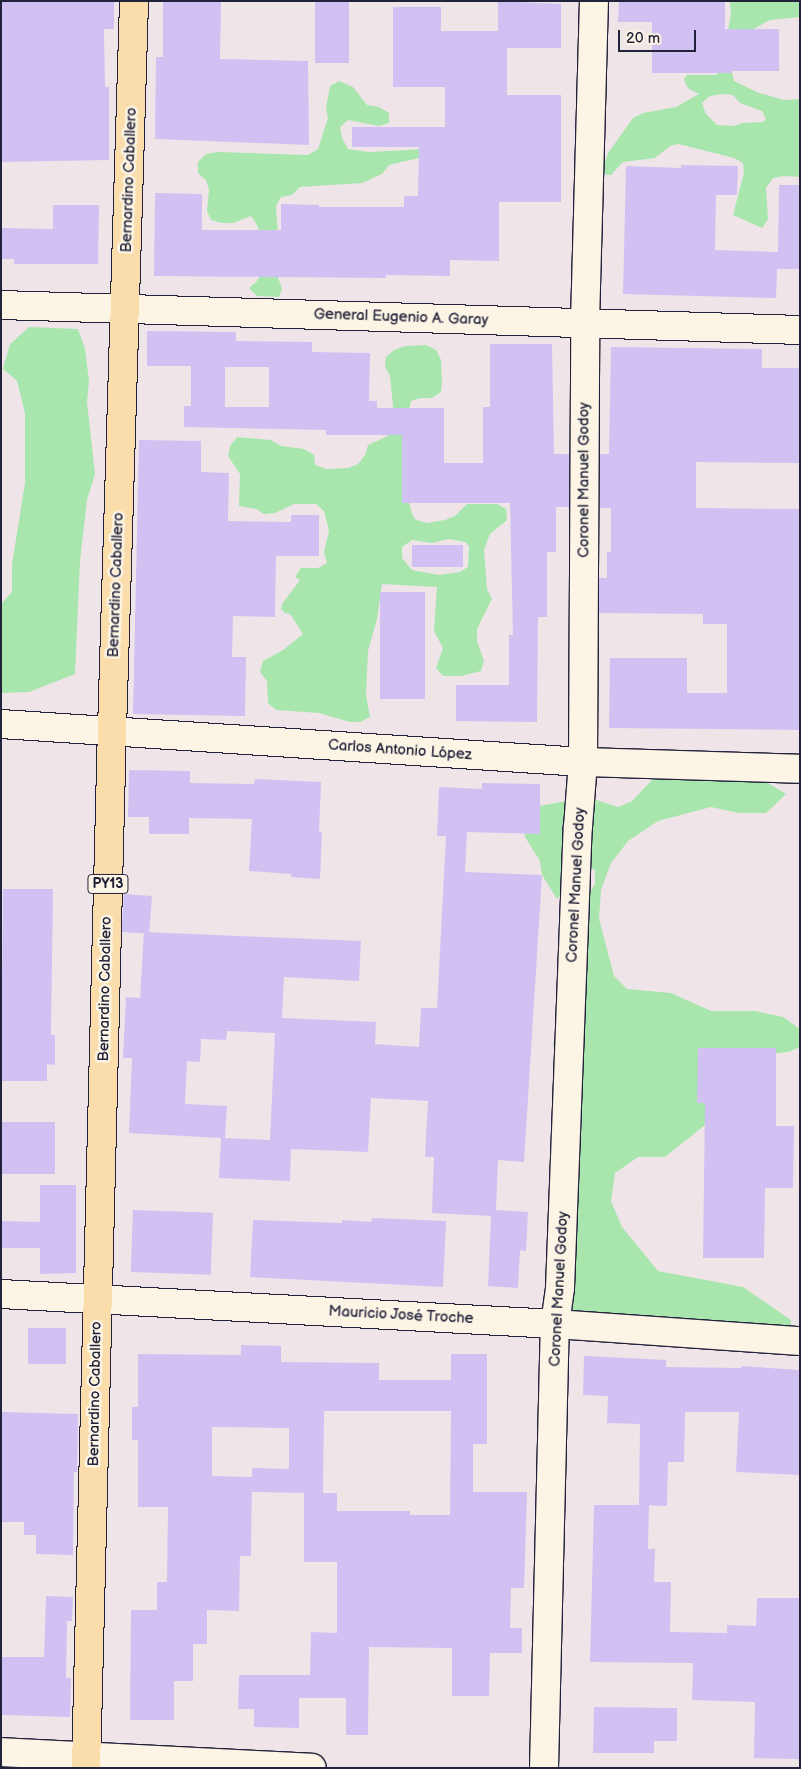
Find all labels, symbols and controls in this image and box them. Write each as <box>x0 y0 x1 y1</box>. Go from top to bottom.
scale bar <box>621 20 698 52</box>
text: 20 m <box>626 29 660 48</box>
street label: Bernardino Caballero <box>117 107 141 253</box>
street label: General Eugenio A. Garay <box>313 305 489 329</box>
street label: Coronel Manuel Godoy <box>575 402 593 558</box>
street label: Bernardino Caballero <box>104 512 128 658</box>
street label: Carlos Antonio López <box>327 736 473 764</box>
street label: Coronel Manuel Godoy <box>563 807 589 963</box>
road number: PY13 <box>87 872 129 896</box>
street label: Bernardino Caballero <box>95 916 115 1062</box>
street label: Coronel Manuel Godoy <box>546 1211 572 1367</box>
street label: Mauricio José Troche <box>327 1302 475 1328</box>
street label: Bernardino Caballero <box>85 1321 105 1467</box>

